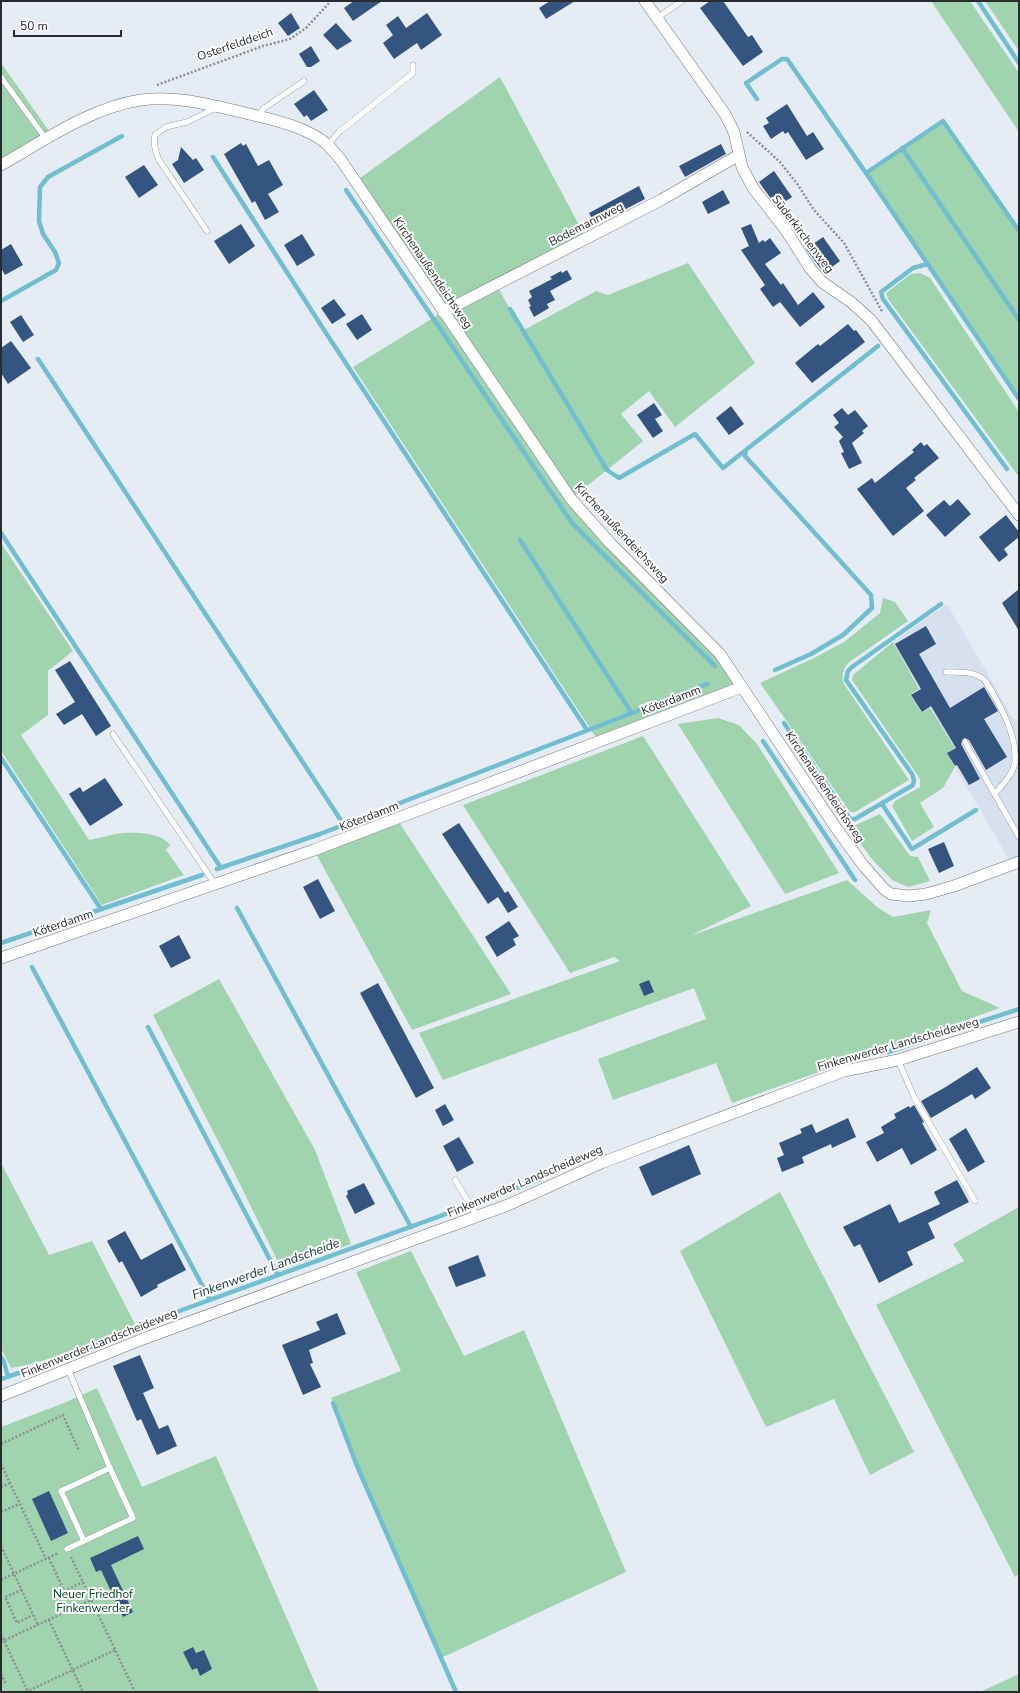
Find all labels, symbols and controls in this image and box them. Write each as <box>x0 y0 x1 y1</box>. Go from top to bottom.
scale bar <box>14 12 121 38</box>
text: 50 m <box>20 18 48 34</box>
street label: Osterfelddeich <box>195 24 275 64</box>
street label: Süderkirchenweg <box>768 192 838 276</box>
street label: Bodemannweg <box>546 198 626 250</box>
street label: Kirchenaußendeichsweg <box>390 214 476 332</box>
street label: Kirchenaußendeichsweg <box>571 480 673 586</box>
street label: Köterdamm <box>639 681 703 719</box>
street label: Kirchenaußendeichsweg <box>782 728 868 846</box>
street label: Köterdamm <box>337 797 401 835</box>
street label: Köterdamm <box>31 905 95 941</box>
street label: Finkenwerder Landscheideweg <box>815 1013 981 1075</box>
street label: Finkenwerder Landscheideweg <box>445 1141 605 1221</box>
water label: Finkenwerder Landscheide <box>190 1234 342 1304</box>
street label: Finkenwerder Landscheideweg <box>18 1304 180 1382</box>
park label: Neuer Friedhof Finkenwerder <box>53 1586 134 1616</box>

